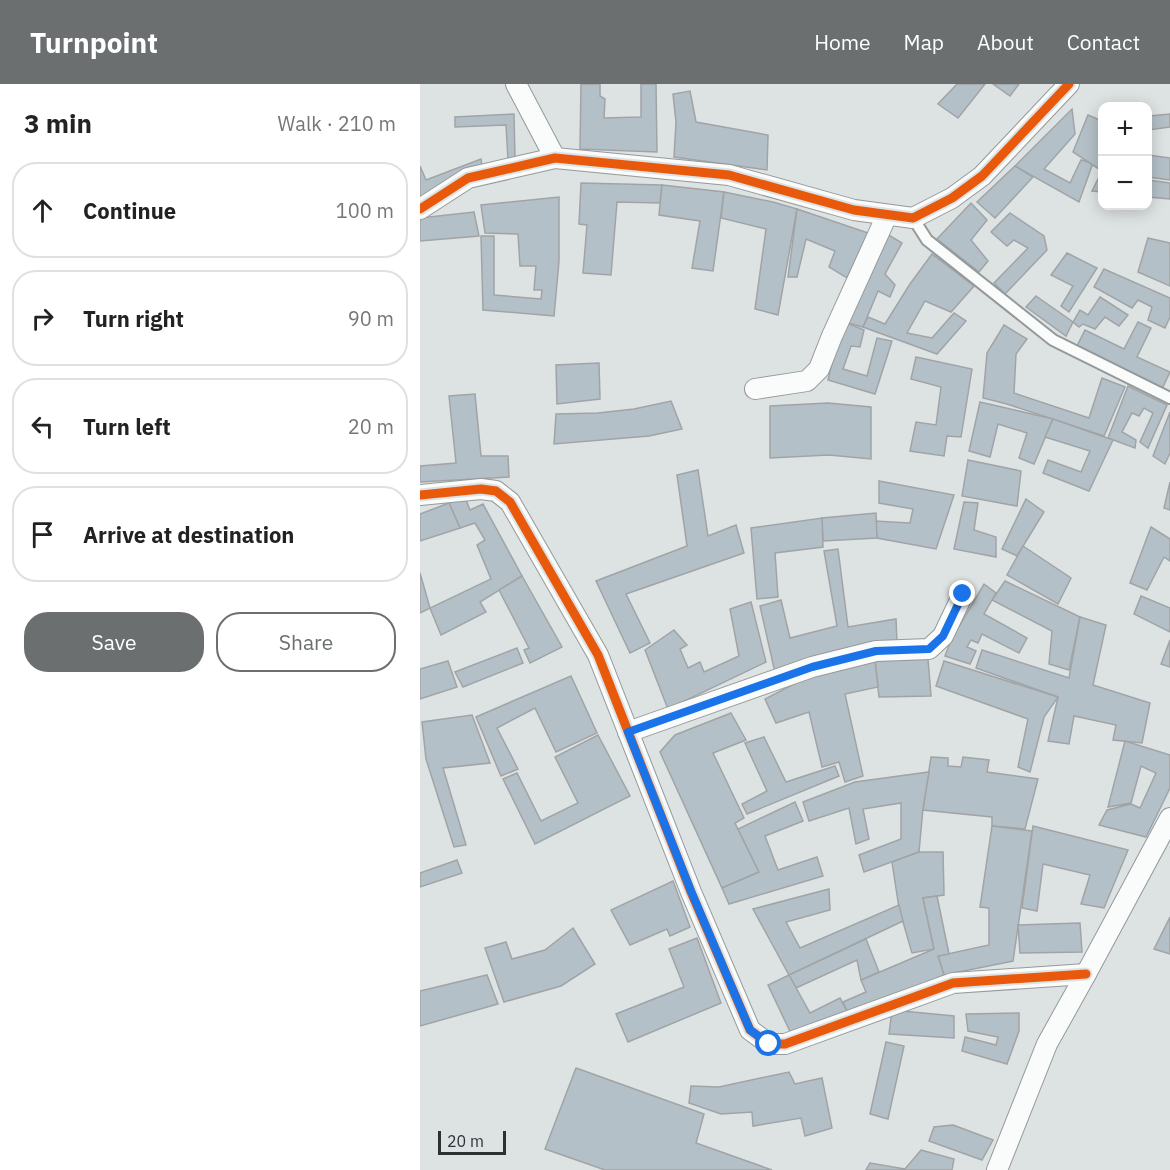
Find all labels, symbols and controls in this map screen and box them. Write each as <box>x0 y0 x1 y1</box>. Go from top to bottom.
text: Turnpoint <box>30 24 158 61</box>
text: Home <box>814 28 871 56</box>
text: Map <box>904 28 944 56</box>
text: About <box>977 28 1034 56</box>
text: Contact <box>1067 28 1140 56</box>
map controls <box>1098 102 1152 210</box>
button: + <box>1098 102 1152 156</box>
text: 3 min <box>24 106 92 140</box>
text: Walk · 210 m <box>278 110 396 137</box>
button: − <box>1098 156 1152 210</box>
icon: ahead <box>26 194 59 227</box>
text: Continue <box>83 196 176 225</box>
text: 100 m <box>336 197 394 224</box>
icon: right <box>26 302 59 335</box>
text: Turn right <box>83 304 184 333</box>
text: 90 m <box>348 305 394 332</box>
icon: left <box>26 410 59 443</box>
text: Turn left <box>83 412 171 441</box>
text: 20 m <box>348 413 394 440</box>
icon: arrive <box>26 518 59 551</box>
text: Arrive at destination <box>83 520 294 549</box>
route end <box>949 580 975 606</box>
button: Save <box>24 612 204 672</box>
button: Share <box>216 612 396 672</box>
route start <box>755 1030 781 1056</box>
scale bar <box>438 1128 506 1156</box>
text: 20 m <box>447 1131 484 1151</box>

